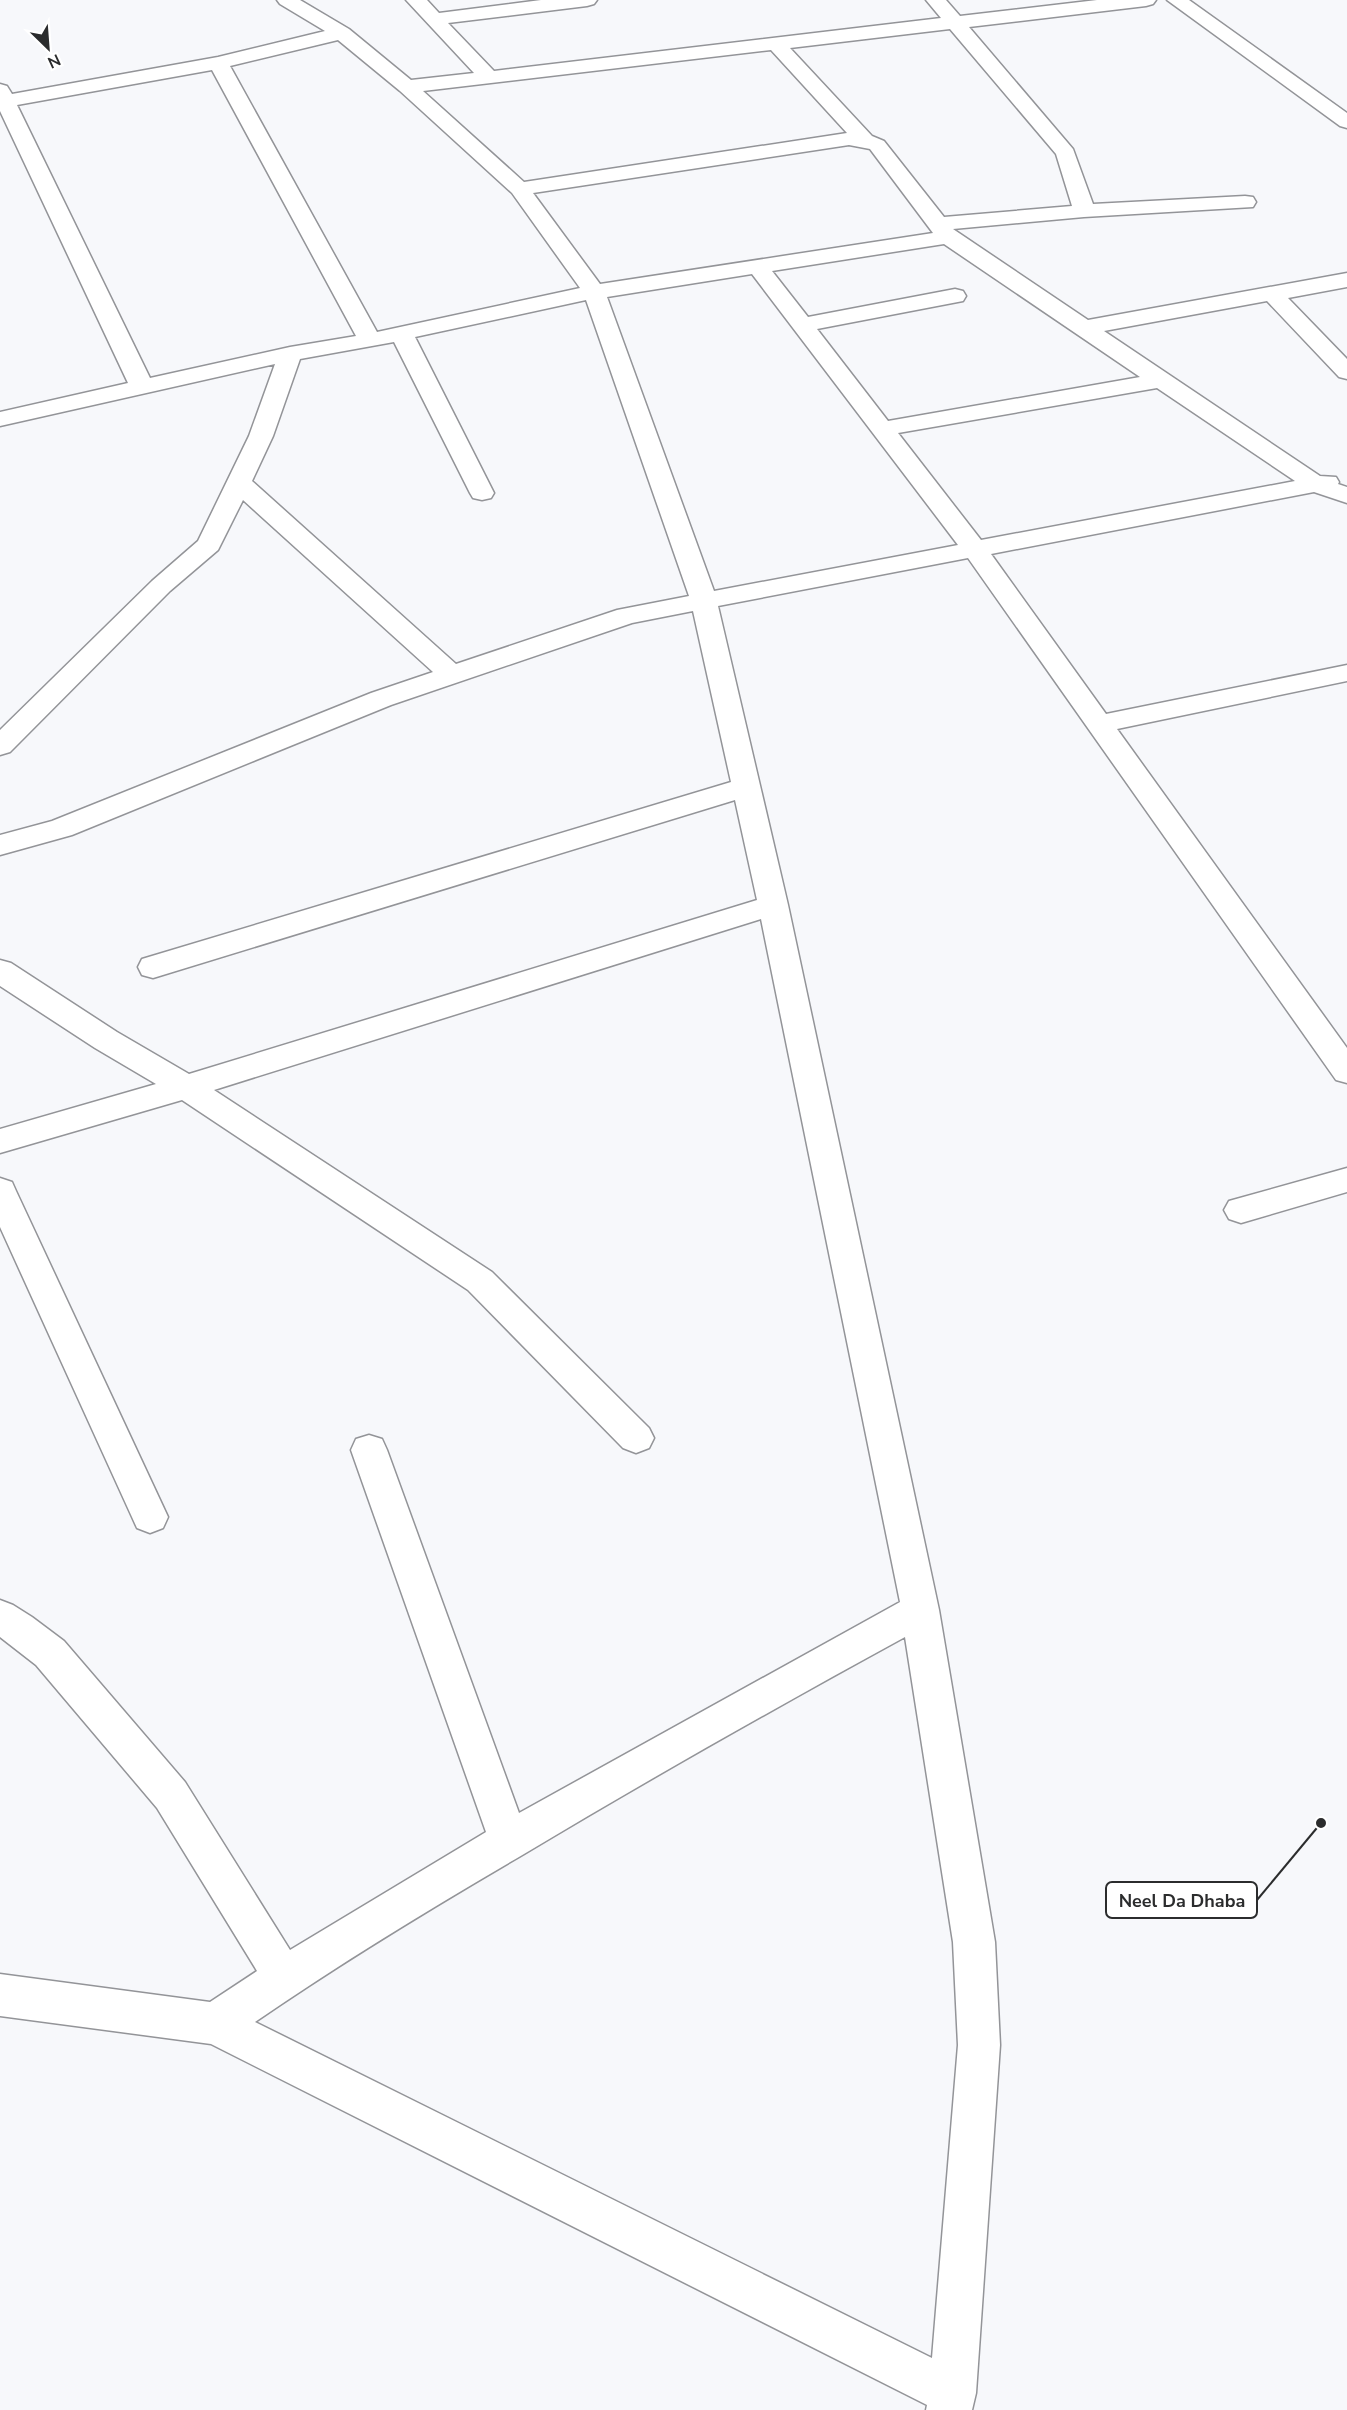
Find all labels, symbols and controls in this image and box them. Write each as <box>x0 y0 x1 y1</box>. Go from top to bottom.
north arrow <box>18 18 78 78</box>
text: N <box>44 48 64 73</box>
callout: Neel Da Dhaba <box>1106 1882 1257 1918</box>
text: Neel Da Dhaba <box>1119 1889 1245 1913</box>

